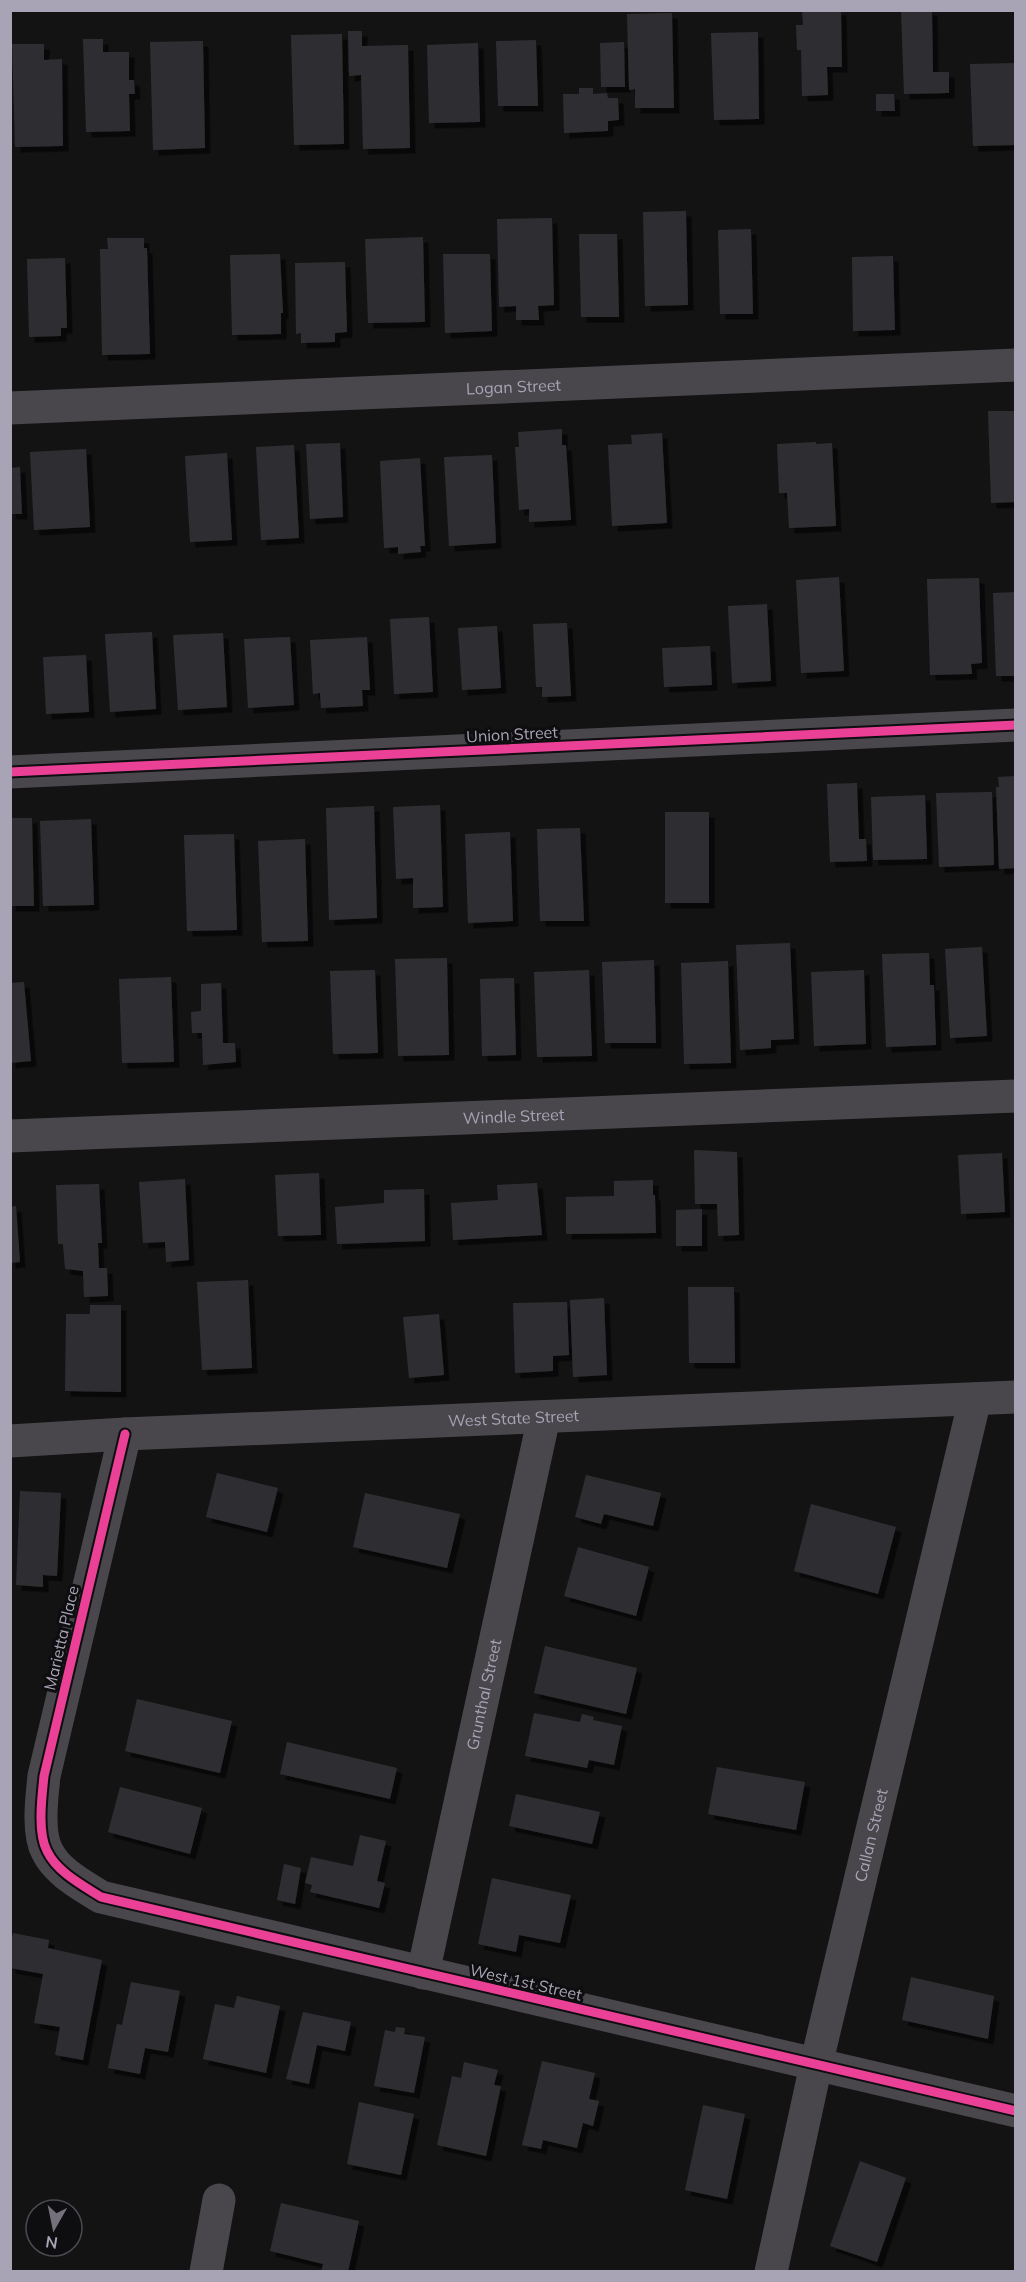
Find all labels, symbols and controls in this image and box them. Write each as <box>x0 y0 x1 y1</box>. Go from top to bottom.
street label: Logan Street <box>466 374 562 398</box>
street label: Union Street <box>466 722 559 746</box>
street label: Windle Street <box>462 1104 565 1128</box>
street label: West State Street <box>448 1405 580 1431</box>
street label: Marietta Place <box>39 1584 83 1692</box>
street label: Grunthal Street <box>462 1637 505 1752</box>
street label: Callan Street <box>850 1786 892 1884</box>
street label: West 1st Street <box>468 1959 584 2005</box>
north arrow <box>24 2198 84 2258</box>
text: N <box>44 2232 59 2254</box>

